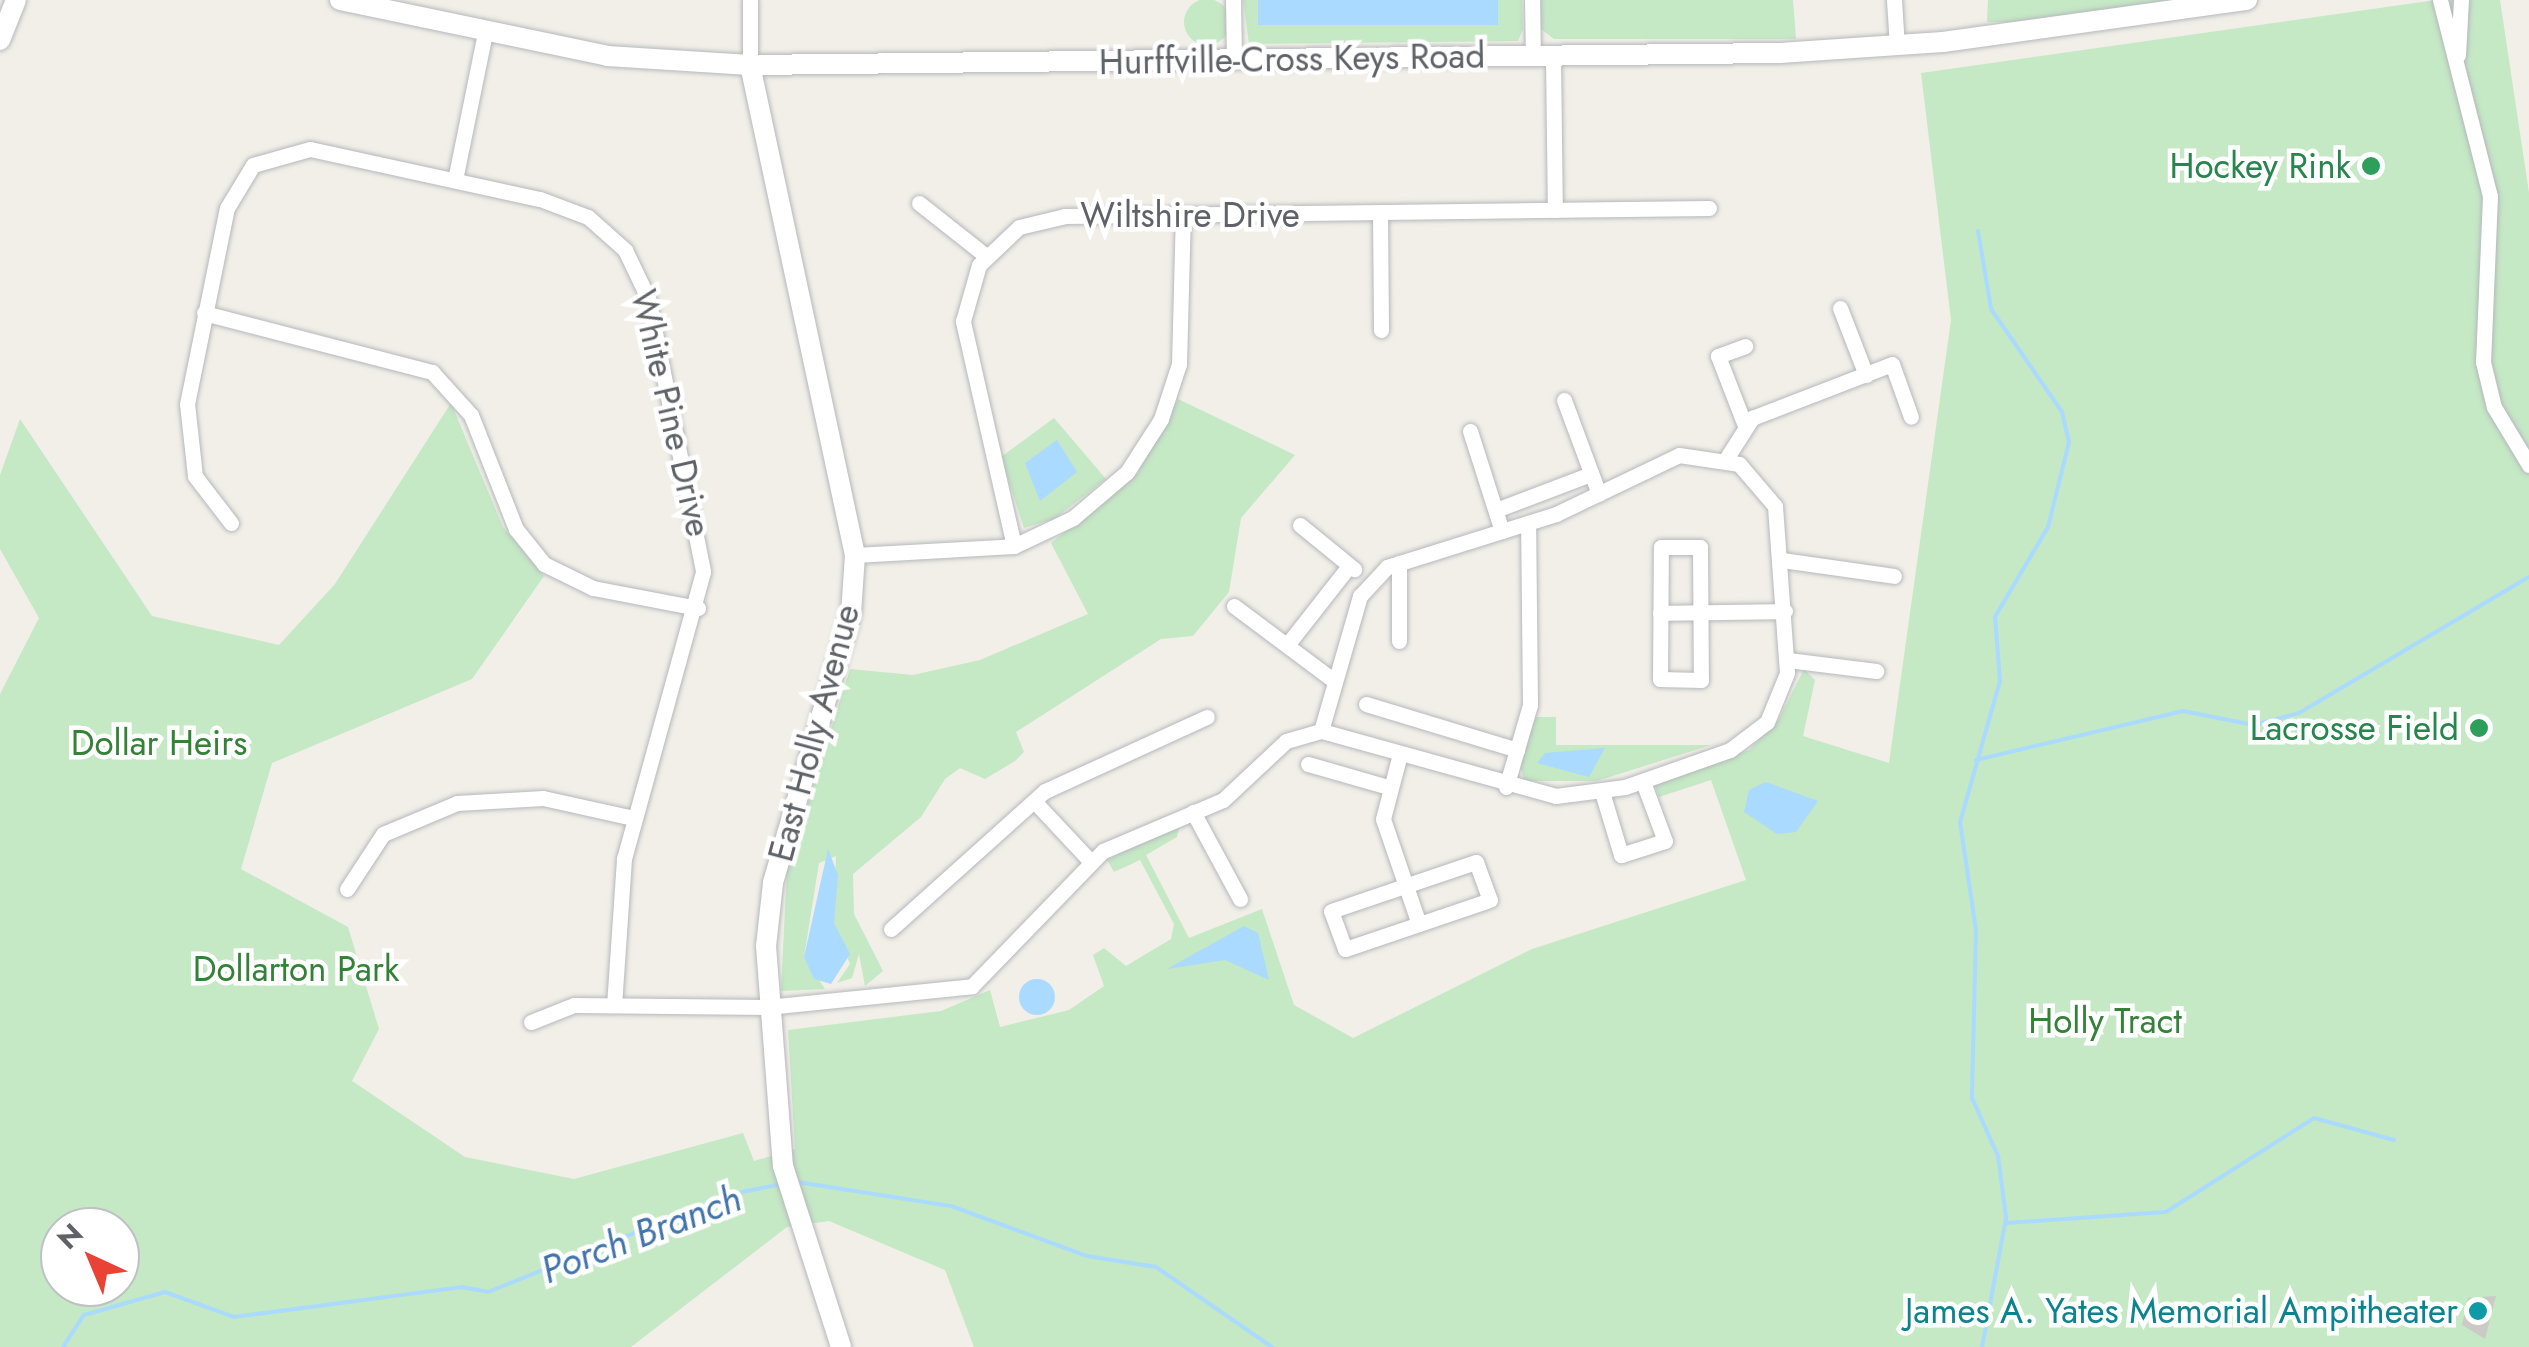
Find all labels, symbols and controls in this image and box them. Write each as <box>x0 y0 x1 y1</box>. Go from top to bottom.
street label: Hurffville-Cross Keys Road <box>1098 35 1486 83</box>
place label: Hockey Rink <box>2169 145 2351 187</box>
marker: Hockey Rink <box>2360 155 2382 177</box>
street label: Wiltshire Drive <box>1080 194 1300 236</box>
street label: White Pine Drive <box>622 285 720 541</box>
street label: East Holly Avenue <box>760 600 868 866</box>
place label: Lacrosse Field <box>2250 707 2459 749</box>
marker: Lacrosse Field <box>2468 717 2490 739</box>
park label: Dollar Heirs <box>71 722 247 764</box>
park label: Dollarton Park <box>193 948 399 990</box>
park label: Holly Tract <box>2028 1000 2182 1042</box>
water label: Porch Branch <box>535 1175 747 1293</box>
north arrow <box>40 1207 140 1307</box>
text: N <box>48 1214 92 1259</box>
place label: James A. Yates Memorial Ampitheater <box>1905 1290 2458 1332</box>
marker: James A. Yates Memorial Ampitheater <box>2467 1300 2489 1322</box>

